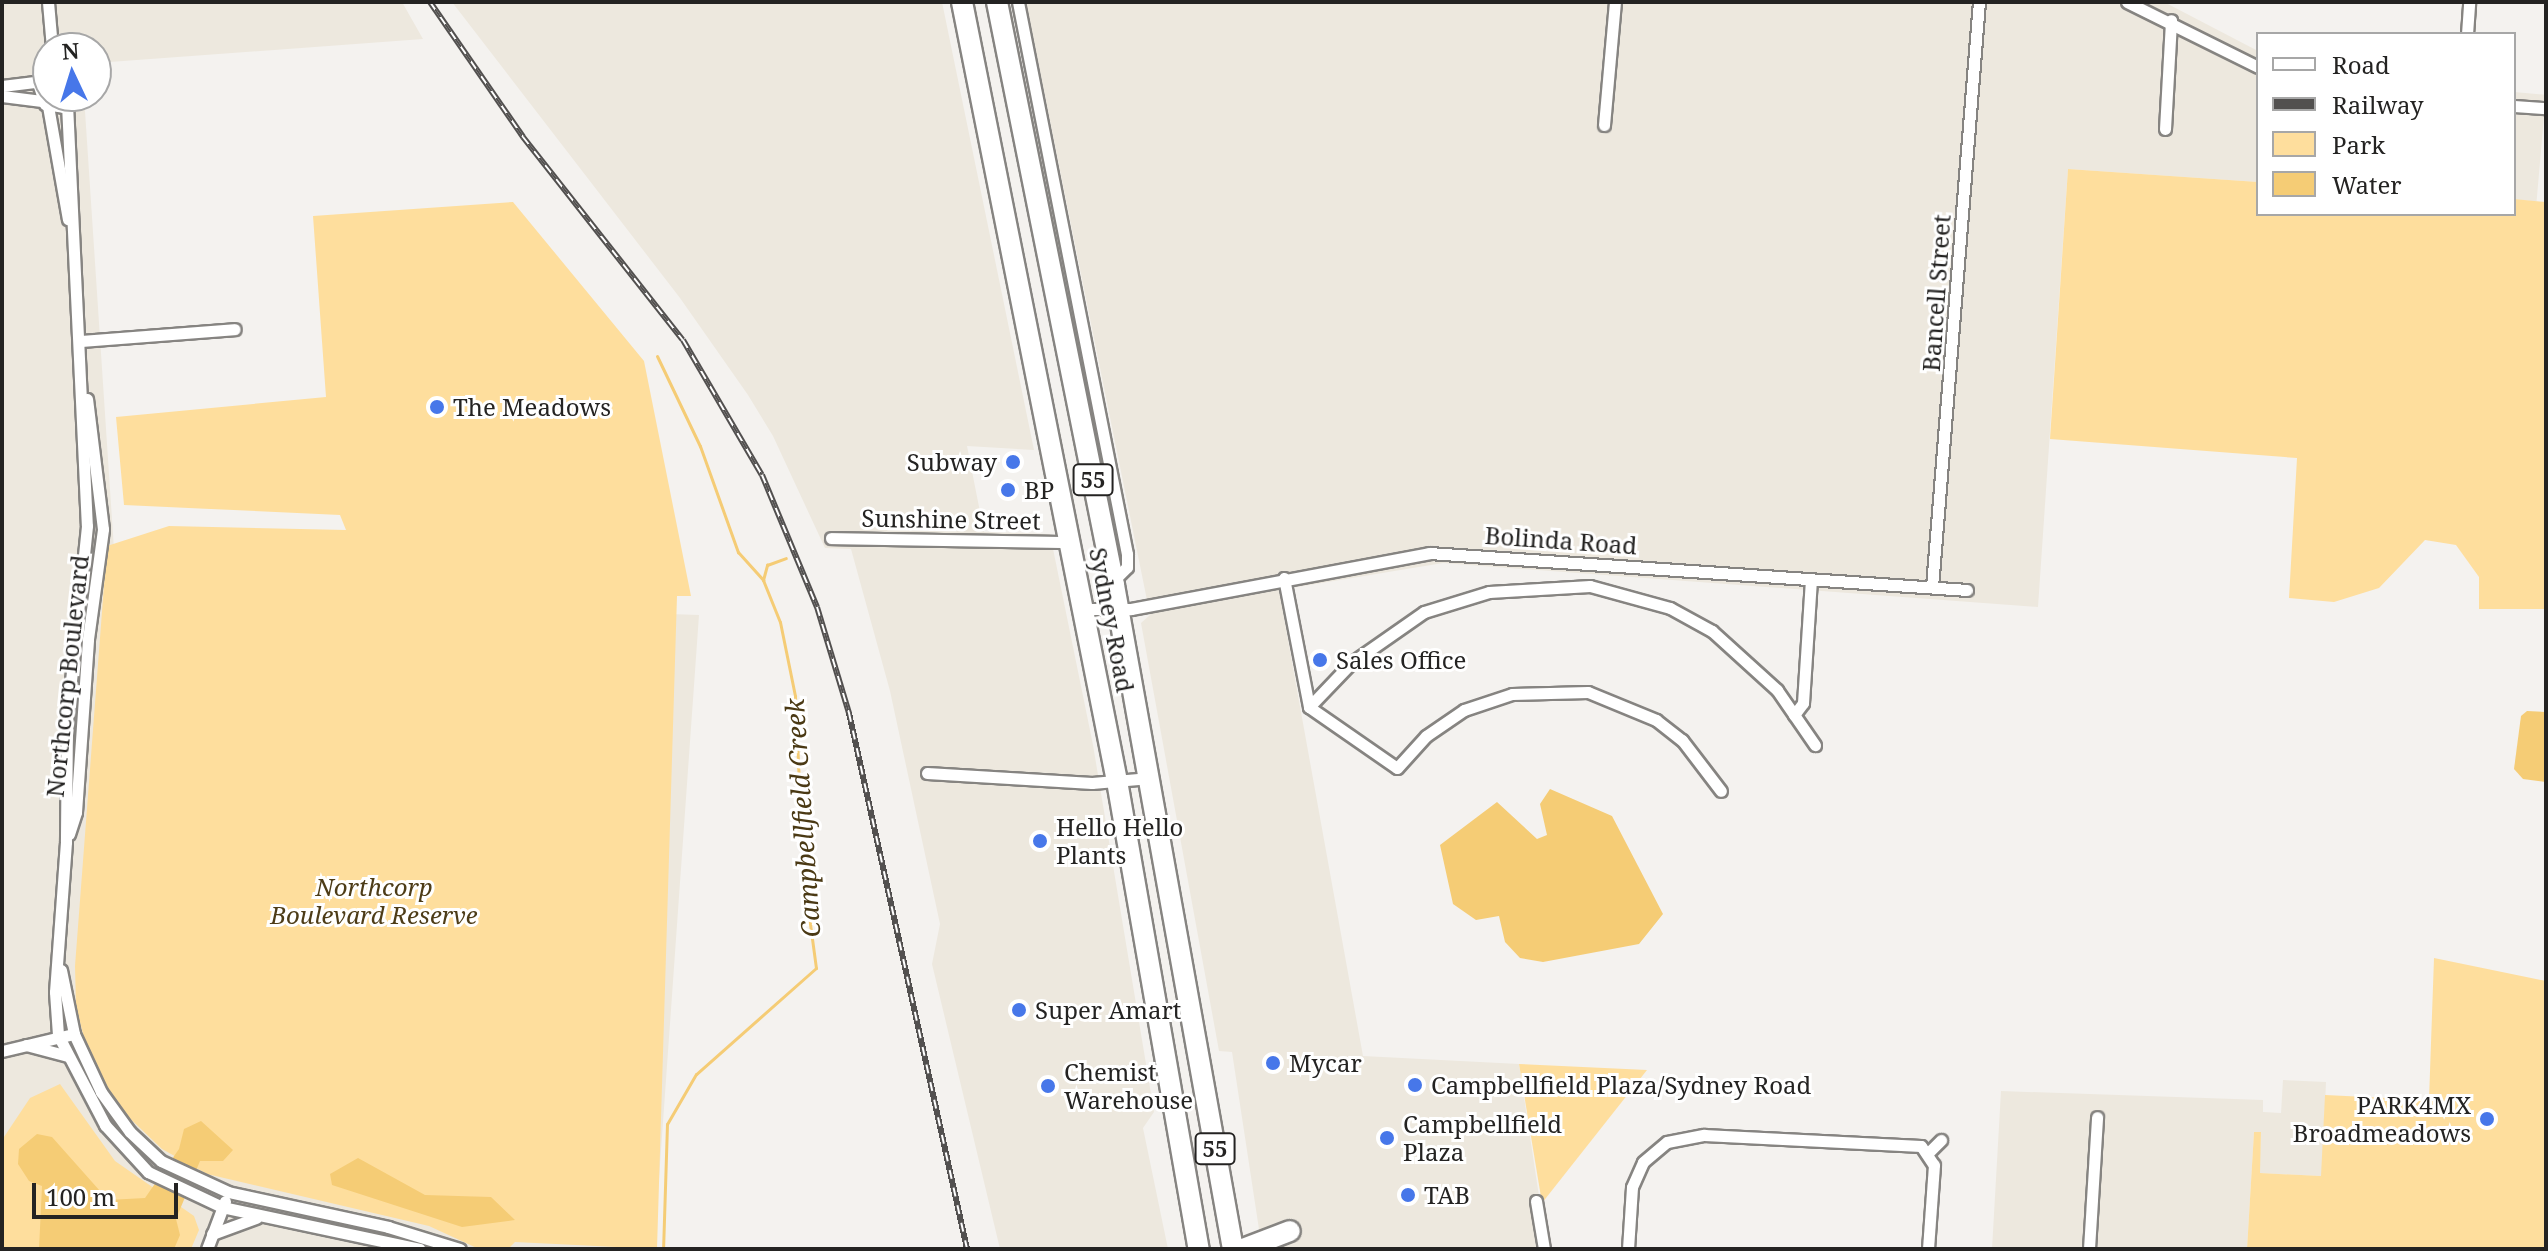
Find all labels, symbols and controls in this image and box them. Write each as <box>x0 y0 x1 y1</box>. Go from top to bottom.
north arrow <box>32 32 112 112</box>
legend <box>2256 32 2516 216</box>
text: N <box>61 34 80 66</box>
text: Road <box>2332 48 2390 81</box>
text: Railway <box>2332 88 2424 121</box>
text: Park <box>2332 128 2385 161</box>
text: Water <box>2332 168 2402 201</box>
street label: Bancell Street <box>1916 213 1956 373</box>
place label: The Meadows <box>453 393 611 421</box>
marker: The Meadows <box>428 398 446 416</box>
place label: Subway <box>907 448 997 476</box>
marker: Subway <box>1004 453 1022 471</box>
road number: 55 <box>1071 462 1115 498</box>
place label: BP <box>1024 476 1054 504</box>
marker: BP <box>999 481 1017 499</box>
street label: Sunshine Street <box>861 503 1041 535</box>
street label: Bolinda Road <box>1484 520 1638 560</box>
street label: Sydney Road <box>1084 545 1140 695</box>
street label: Northcorp Boulevard <box>40 553 94 799</box>
place label: Sales Office <box>1336 646 1466 674</box>
marker: Sales Office <box>1311 651 1329 669</box>
water label: Campbellfield Creek <box>779 698 827 938</box>
place label: Hello Hello Plants <box>1056 813 1183 869</box>
marker: Hello Hello Plants <box>1031 832 1049 850</box>
park label: Northcorp Boulevard Reserve <box>270 873 478 929</box>
place label: Super Amart <box>1035 996 1181 1024</box>
marker: Super Amart <box>1010 1001 1028 1019</box>
place label: Mycar <box>1289 1049 1362 1077</box>
marker: Mycar <box>1264 1054 1282 1072</box>
place label: Chemist Warehouse <box>1064 1058 1193 1114</box>
place label: Campbellfield Plaza/Sydney Road <box>1431 1071 1811 1099</box>
marker: Campbellfield Plaza/Sydney Road <box>1406 1076 1424 1094</box>
marker: Chemist Warehouse <box>1039 1077 1057 1095</box>
place label: PARK4MX Broadmeadows <box>2293 1091 2471 1147</box>
place label: Campbellfield Plaza <box>1403 1110 1562 1166</box>
marker: PARK4MX Broadmeadows <box>2478 1110 2496 1128</box>
marker: Campbellfield Plaza <box>1378 1129 1396 1147</box>
road number: 55 <box>1193 1131 1237 1167</box>
scale bar <box>36 1167 182 1217</box>
text: 100 m <box>46 1180 115 1213</box>
place label: TAB <box>1424 1181 1470 1209</box>
marker: TAB <box>1399 1186 1417 1204</box>

